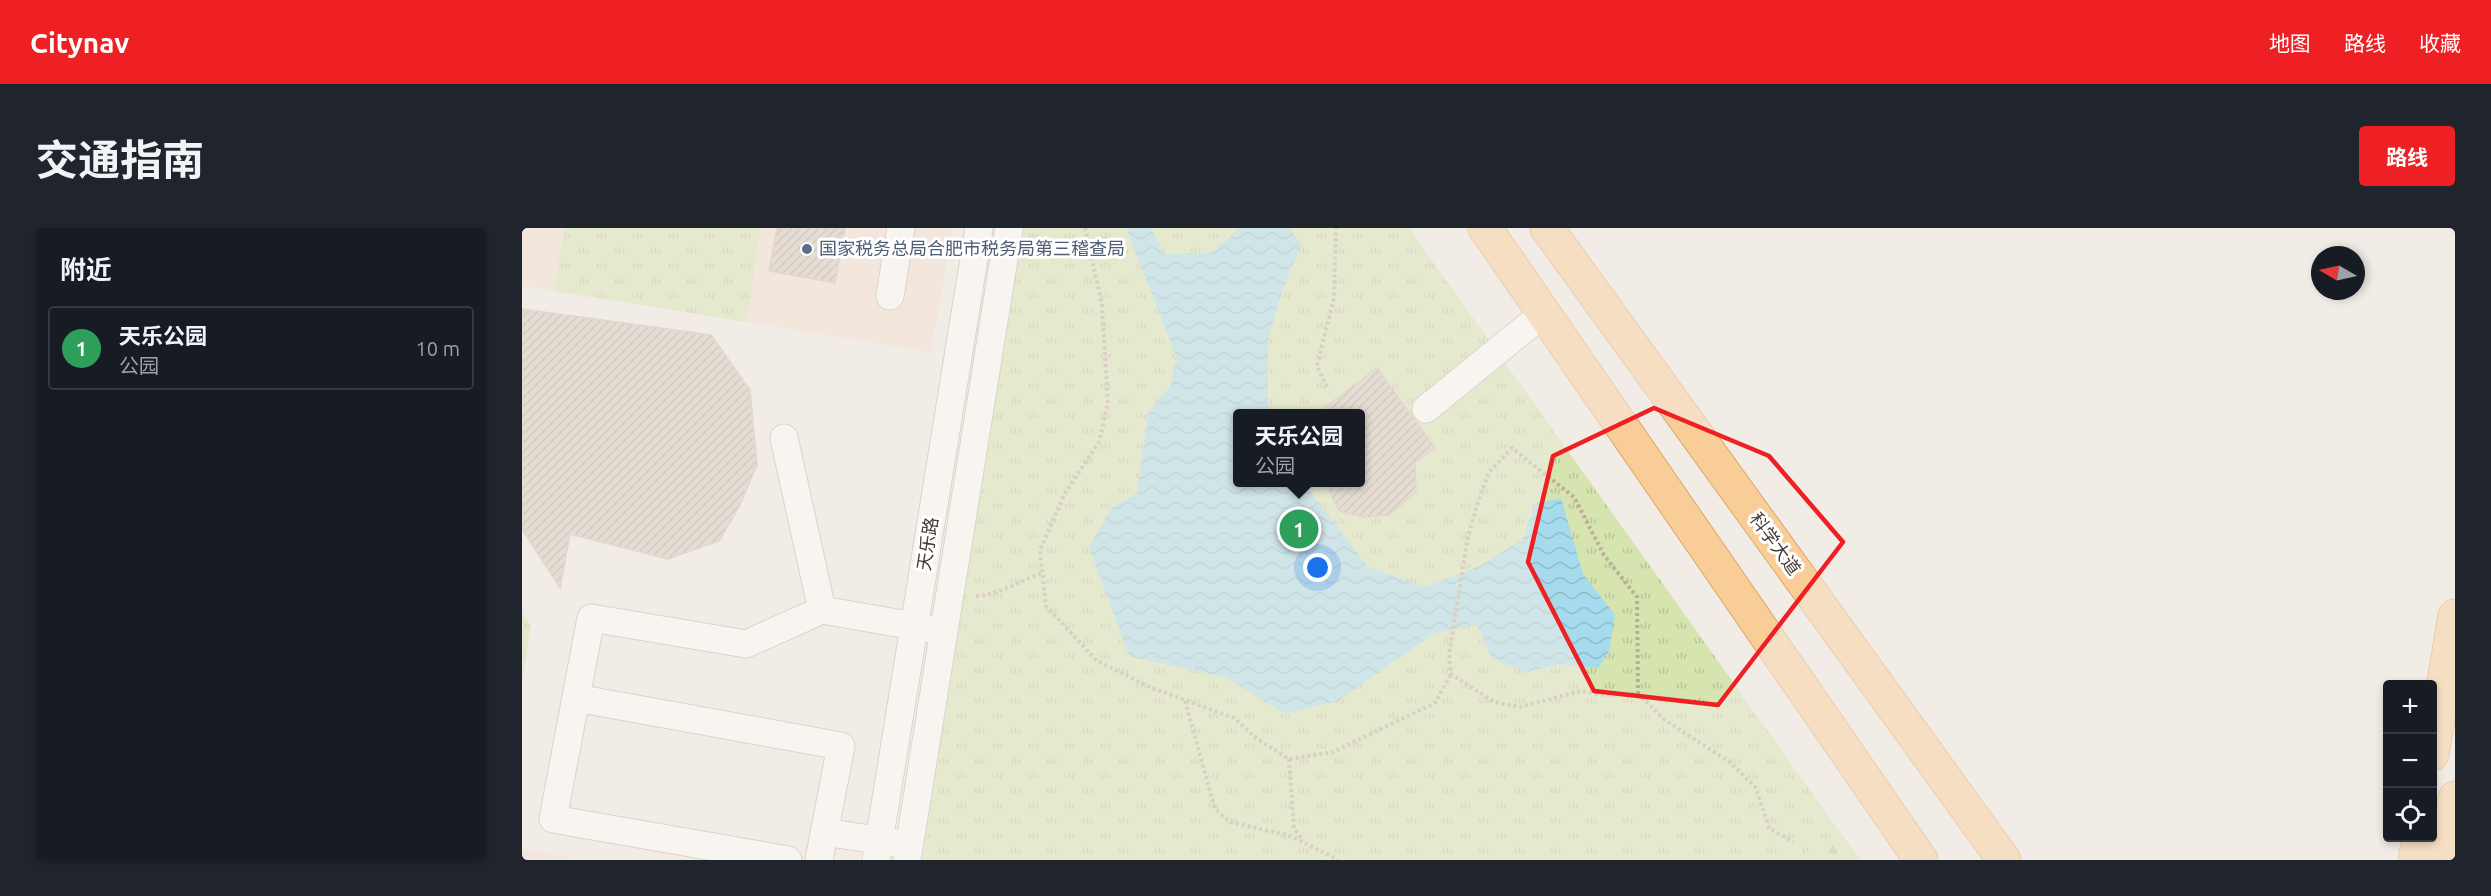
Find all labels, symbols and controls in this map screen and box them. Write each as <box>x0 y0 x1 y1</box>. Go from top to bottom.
text: Citynav <box>30 27 129 58</box>
text: 地图 <box>2269 31 2311 55</box>
text: 路线 <box>2344 31 2386 55</box>
text: 收藏 <box>2419 31 2461 55</box>
button: 路线 <box>2359 126 2455 186</box>
text: 交通指南 <box>36 136 204 183</box>
place label: 国家税务总局合肥市税务局第三稽查局 <box>819 238 1125 258</box>
marker: 国家税务总局合肥市税务局第三稽查局 <box>800 242 814 256</box>
north arrow <box>2311 246 2365 300</box>
text: 附近 <box>60 255 112 284</box>
text: 天乐公园 <box>119 323 207 348</box>
text: 1 <box>76 337 87 360</box>
text: 10 m <box>416 337 460 360</box>
text: 公园 <box>119 354 159 377</box>
popup <box>1233 409 1365 487</box>
text: 天乐公园 <box>1255 423 1343 448</box>
text: 公园 <box>1255 454 1295 477</box>
pin: 1 <box>1280 506 1318 552</box>
street label: 科学大道 <box>1747 508 1805 578</box>
street label: 天乐路 <box>913 516 941 572</box>
your location <box>1303 553 1332 582</box>
map controls <box>2383 680 2437 842</box>
button: + <box>2383 680 2437 734</box>
button: − <box>2383 734 2437 788</box>
button: locate <box>2383 788 2437 842</box>

